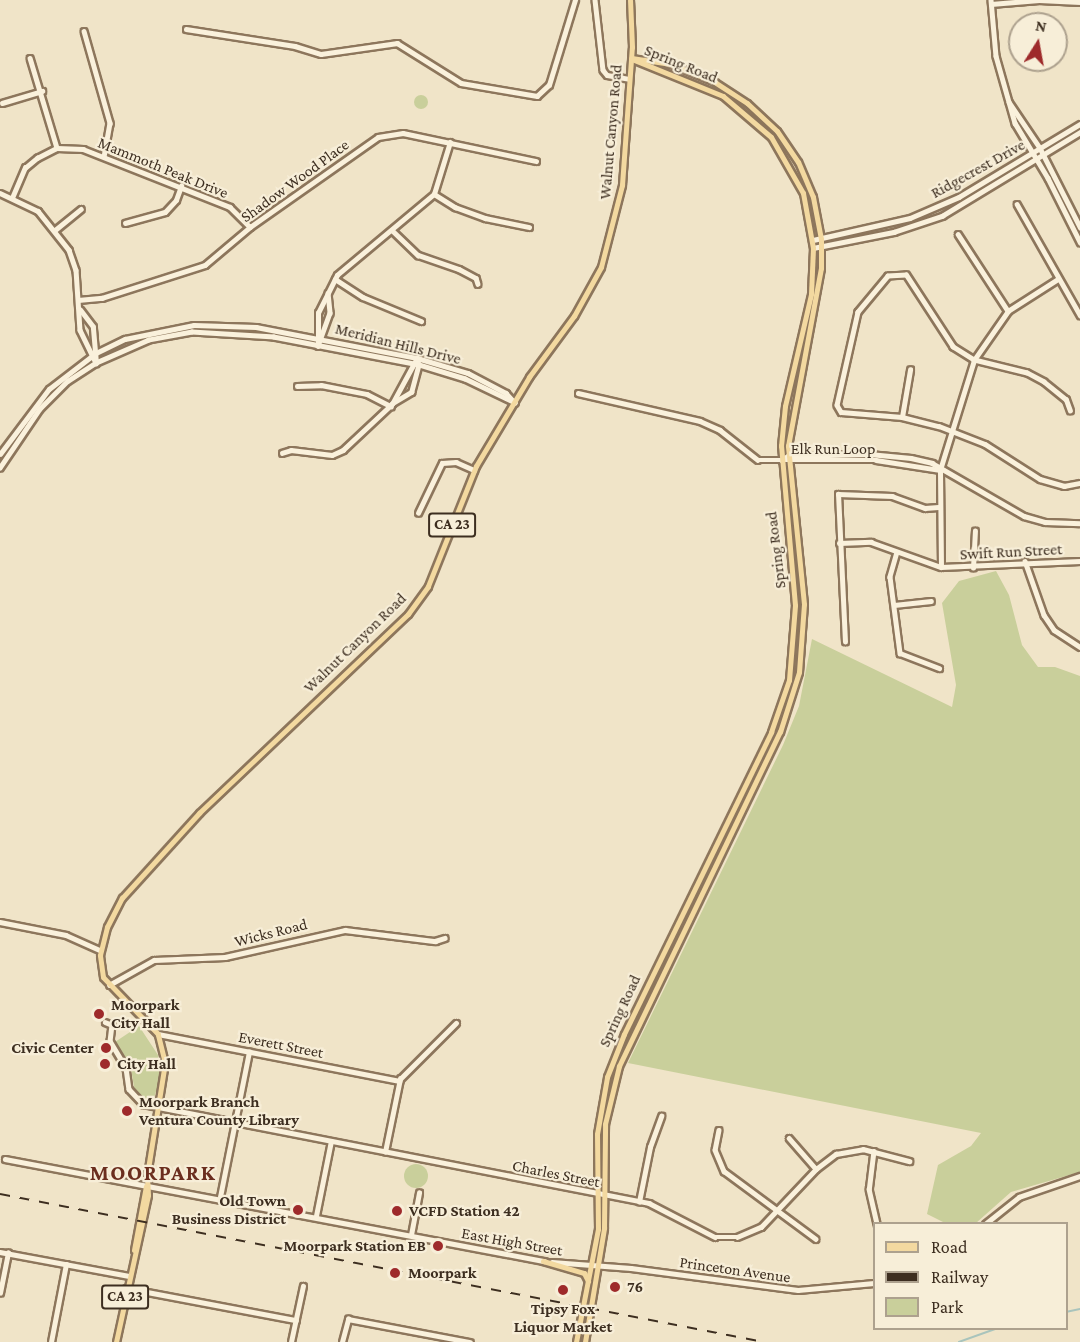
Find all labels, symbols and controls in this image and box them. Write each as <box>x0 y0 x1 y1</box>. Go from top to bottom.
north arrow <box>1008 12 1068 72</box>
text: N <box>1034 16 1048 35</box>
street label: Spring Road <box>641 41 721 87</box>
street label: Walnut Canyon Road <box>596 64 626 200</box>
street label: Mammoth Peak Drive <box>95 133 231 203</box>
street label: Shadow Wood Place <box>237 135 353 227</box>
street label: Ridgecrest Drive <box>928 135 1028 203</box>
street label: Meridian Hills Drive <box>333 319 463 369</box>
street label: Elk Run Loop <box>791 439 875 459</box>
street label: Spring Road <box>762 510 790 590</box>
road number: CA 23 <box>428 513 476 537</box>
street label: Swift Run Street <box>959 540 1063 564</box>
street label: Walnut Canyon Road <box>300 589 410 697</box>
street label: Wicks Road <box>233 915 309 951</box>
street label: Spring Road <box>595 972 645 1050</box>
place label: Moorpark City Hall <box>111 995 180 1033</box>
marker: Moorpark City Hall <box>92 1007 106 1021</box>
street label: Everett Street <box>237 1027 325 1063</box>
place label: Civic Center <box>11 1038 94 1058</box>
marker: Civic Center <box>99 1041 113 1055</box>
place label: City Hall <box>117 1054 176 1074</box>
marker: City Hall <box>98 1057 112 1071</box>
place label: Moorpark Branch Ventura County Library <box>139 1092 299 1130</box>
marker: Moorpark Branch Ventura County Library <box>120 1104 134 1118</box>
street label: Charles Street <box>510 1156 602 1192</box>
district label: MOORPARK <box>90 1160 216 1186</box>
place label: Old Town Business District <box>172 1191 286 1229</box>
place label: VCFD Station 42 <box>409 1201 520 1221</box>
marker: Old Town Business District <box>291 1203 305 1217</box>
marker: VCFD Station 42 <box>390 1204 404 1218</box>
legend <box>873 1222 1068 1330</box>
street label: East High Street <box>460 1224 564 1260</box>
place label: Moorpark Station EB <box>283 1236 426 1256</box>
text: Road <box>931 1237 968 1257</box>
marker: Moorpark Station EB <box>431 1239 445 1253</box>
street label: Princeton Avenue <box>678 1253 792 1287</box>
place label: Moorpark <box>408 1263 477 1283</box>
marker: Moorpark <box>386 1264 404 1282</box>
text: Railway <box>931 1267 988 1287</box>
place label: 76 <box>627 1277 643 1297</box>
marker: 76 <box>608 1280 622 1294</box>
marker: Tipsy Fox Liquor Market <box>556 1283 570 1297</box>
road number: CA 23 <box>101 1285 149 1309</box>
text: Park <box>931 1297 963 1317</box>
place label: Tipsy Fox Liquor Market <box>514 1299 612 1337</box>

